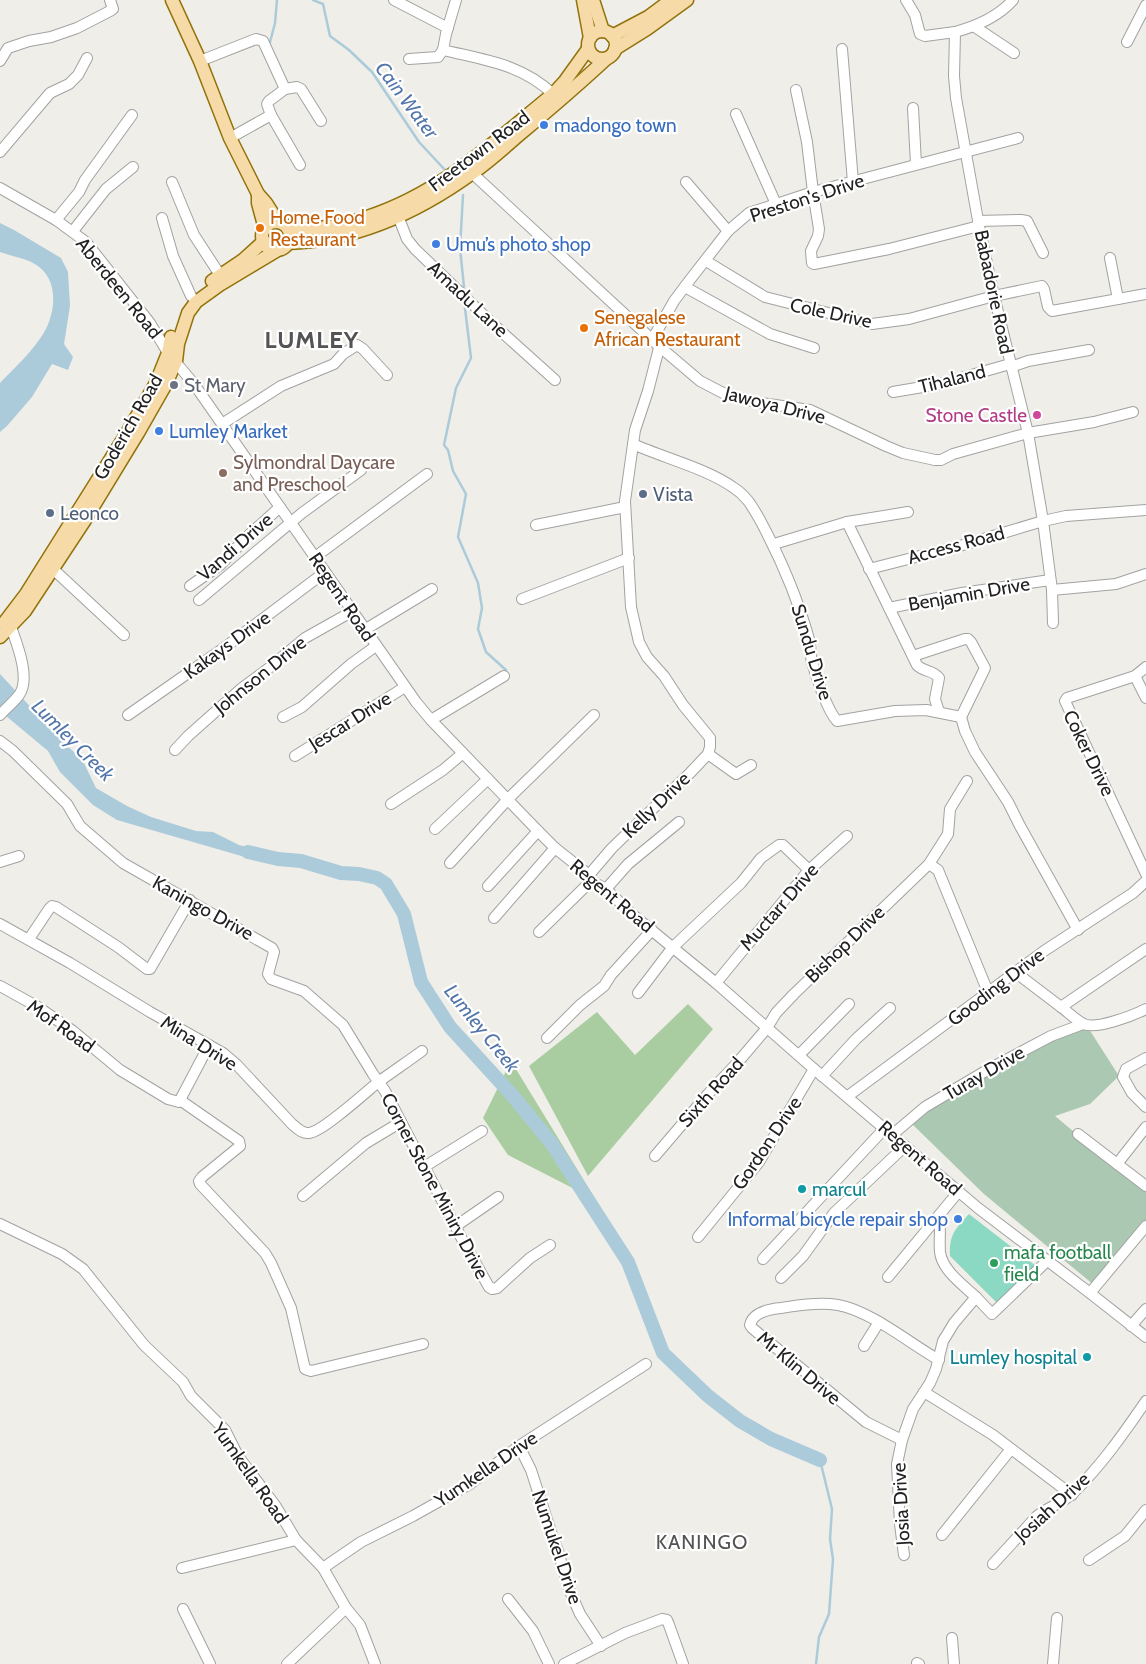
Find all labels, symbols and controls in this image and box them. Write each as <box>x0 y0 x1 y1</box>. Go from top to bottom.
water label: Cain Water <box>370 57 444 144</box>
street label: Freetown Road <box>424 105 534 197</box>
place label: madongo town <box>554 114 677 137</box>
marker: madongo town <box>538 119 550 131</box>
street label: Preston's Drive <box>747 169 867 227</box>
place label: Home Food Restaurant <box>270 206 365 251</box>
marker: Home Food Restaurant <box>254 222 266 234</box>
street label: Babadorie Road <box>970 228 1018 356</box>
street label: Aberdeen Road <box>71 233 167 343</box>
place label: Umu’s photo shop <box>446 233 591 256</box>
marker: Umu’s photo shop <box>430 238 442 250</box>
street label: Amadu Lane <box>423 256 513 342</box>
street label: Cole Drive <box>788 293 874 333</box>
place label: Senegalese African Restaurant <box>594 306 741 351</box>
marker: Senegalese African Restaurant <box>578 322 590 334</box>
district label: LUMLEY <box>265 325 359 354</box>
street label: Tihaland <box>916 360 988 398</box>
street label: Goderich Road <box>89 370 167 484</box>
place label: St Mary <box>184 374 246 397</box>
marker: St Mary <box>168 379 180 391</box>
street label: Jawoya Drive <box>721 381 828 429</box>
place label: Stone Castle <box>926 404 1027 427</box>
marker: Stone Castle <box>1031 409 1043 421</box>
place label: Lumley Market <box>169 420 288 443</box>
marker: Lumley Market <box>153 425 165 437</box>
place label: Sylmondral Daycare and Preschool <box>233 451 395 496</box>
marker: Sylmondral Daycare and Preschool <box>217 467 229 479</box>
place label: Vista <box>653 483 693 506</box>
marker: Vista <box>637 488 649 500</box>
place label: Leonco <box>60 502 119 525</box>
marker: Leonco <box>44 507 56 519</box>
street label: Vandi Drive <box>193 508 277 586</box>
street label: Access Road <box>905 521 1007 569</box>
street label: Regent Road <box>304 548 380 646</box>
street label: Benjamin Drive <box>906 572 1032 616</box>
street label: Sundu Drive <box>787 601 838 703</box>
street label: Kakays Drive <box>179 606 275 684</box>
street label: Johnson Drive <box>209 631 311 720</box>
street label: Jescar Drive <box>304 687 396 756</box>
water label: Lumley Creek <box>27 694 120 787</box>
street label: Coker Drive <box>1058 706 1120 800</box>
street label: Kelly Drive <box>617 767 695 843</box>
street label: Regent Road <box>565 854 659 938</box>
street label: Muctarr Drive <box>735 858 823 955</box>
street label: Kaningo Drive <box>148 871 258 945</box>
street label: Bishop Drive <box>801 900 890 987</box>
street label: Gooding Drive <box>943 943 1049 1031</box>
water label: Lumley Creek <box>439 979 526 1078</box>
street label: Mof Road <box>23 994 99 1058</box>
street label: Mina Drive <box>156 1010 242 1076</box>
street label: Turay Drive <box>939 1041 1029 1105</box>
street label: Sixth Road <box>674 1052 748 1132</box>
street label: Corner Stone Miniry Drive <box>376 1089 494 1283</box>
street label: Gordon Drive <box>727 1092 807 1194</box>
street label: Regent Road <box>874 1116 966 1200</box>
place label: marcul <box>812 1178 867 1201</box>
marker: marcul <box>796 1183 808 1195</box>
place label: Informal bicycle repair shop <box>727 1208 948 1231</box>
marker: Informal bicycle repair shop <box>952 1213 964 1225</box>
place label: mafa football field <box>1004 1241 1112 1286</box>
marker: mafa football field <box>988 1257 1000 1269</box>
street label: Mr Klin Drive <box>752 1326 846 1410</box>
place label: Lumley hospital <box>950 1346 1078 1369</box>
marker: Lumley hospital <box>1081 1351 1093 1363</box>
street label: Yumkella Road <box>206 1417 293 1528</box>
street label: Yumkella Drive <box>429 1426 542 1512</box>
street label: Josia Drive <box>887 1462 915 1547</box>
street label: Josiah Drive <box>1009 1467 1095 1547</box>
street label: Numukel Drive <box>527 1487 587 1607</box>
district label: KANINGO <box>656 1530 748 1554</box>

